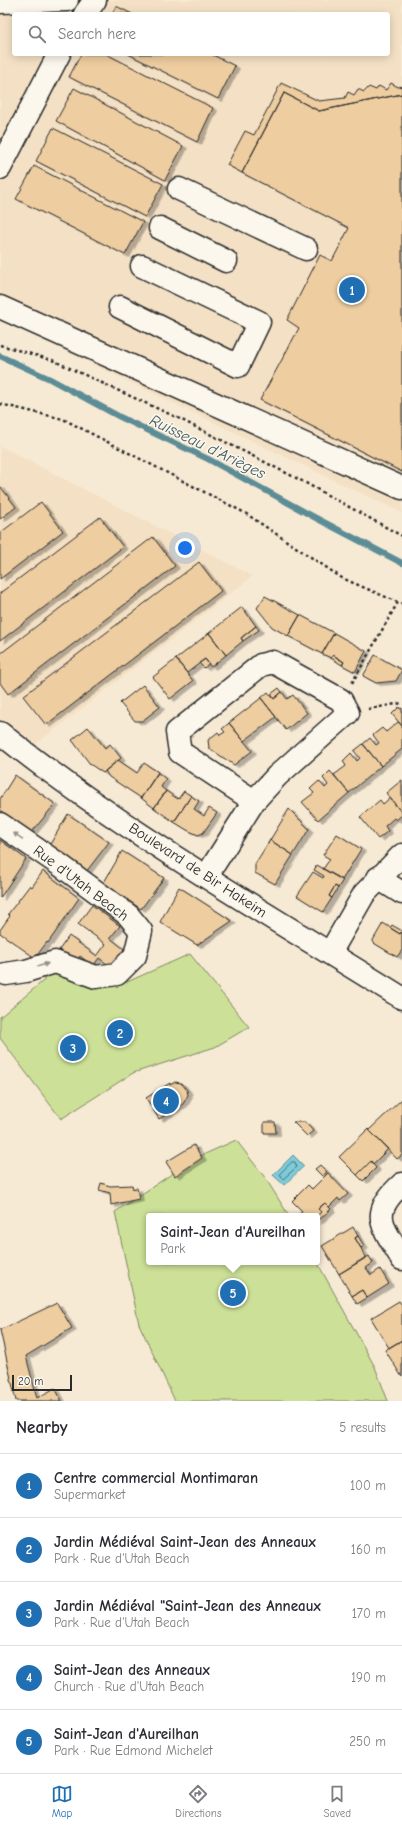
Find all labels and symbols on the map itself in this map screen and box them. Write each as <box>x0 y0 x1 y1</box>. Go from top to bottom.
pin: 1 <box>339 275 365 305</box>
water label: Ruisseau d'Arièges <box>147 411 269 483</box>
your location <box>175 538 195 558</box>
street label: Boulevard de Bir Hakeim <box>126 819 270 921</box>
one-way arrow <box>13 832 23 840</box>
street label: Rue d'Utah Beach <box>30 841 132 925</box>
one-way arrow <box>38 962 50 968</box>
pin: 2 <box>107 1018 133 1048</box>
pin: 3 <box>60 1033 86 1063</box>
pin: 4 <box>153 1086 179 1116</box>
pin: 5 <box>220 1278 246 1308</box>
scale bar <box>12 1373 72 1392</box>

